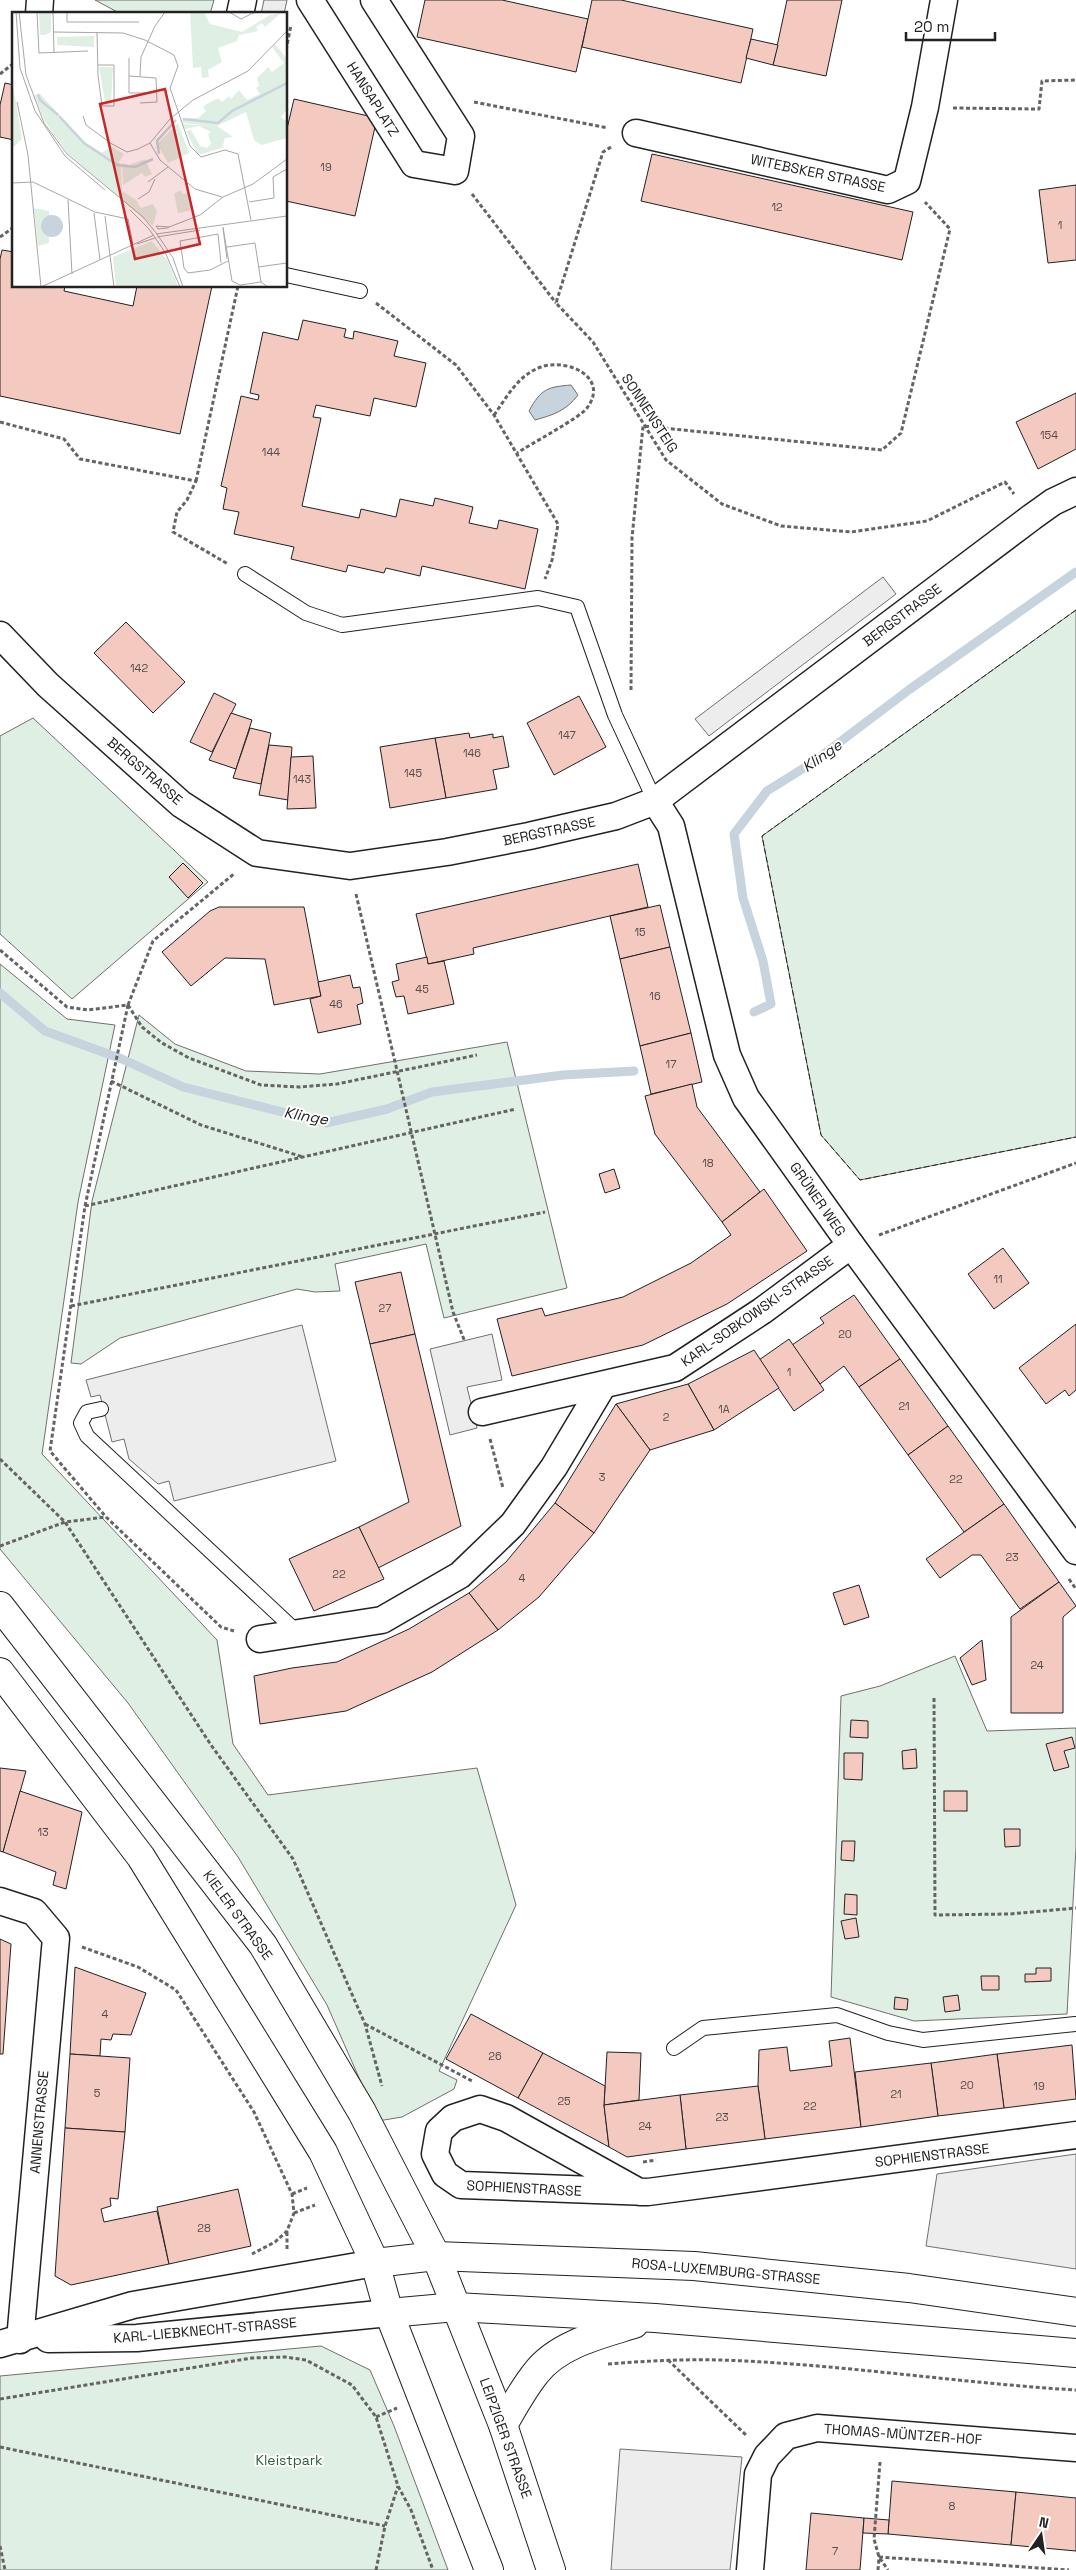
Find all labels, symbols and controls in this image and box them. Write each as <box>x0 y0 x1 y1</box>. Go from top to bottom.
scale bar <box>906 10 995 42</box>
inset map <box>12 12 288 288</box>
text: 20 m <box>914 17 949 36</box>
street label: HANSAPLATZ <box>343 58 403 140</box>
street label: WITEBSKER STRASSE <box>749 150 887 196</box>
house number: 19 <box>320 160 332 174</box>
house number: 12 <box>771 200 783 214</box>
house number: 1 <box>1058 218 1062 232</box>
street label: SONNENSTEIG <box>618 370 682 456</box>
house number: 154 <box>1040 428 1058 442</box>
house number: 144 <box>262 445 280 459</box>
street label: BERGSTRASSE <box>859 579 945 651</box>
house number: 142 <box>130 661 148 675</box>
house number: 147 <box>558 728 576 742</box>
street label: BERGSTRASSE <box>104 733 187 809</box>
water label: Klinge <box>798 734 846 776</box>
house number: 146 <box>463 746 481 760</box>
house number: 145 <box>404 766 422 780</box>
house number: 143 <box>293 772 311 786</box>
street label: BERGSTRASSE <box>501 812 597 850</box>
house number: 15 <box>634 925 646 939</box>
house number: 45 <box>415 982 429 996</box>
house number: 16 <box>649 989 661 1003</box>
house number: 46 <box>329 997 343 1011</box>
house number: 17 <box>666 1057 676 1071</box>
water label: Klinge <box>283 1102 331 1129</box>
house number: 18 <box>702 1156 714 1170</box>
street label: GRÜNER WEG <box>786 1158 850 1240</box>
street label: KARL-SOBKOWSKI-STRASSE <box>677 1251 837 1371</box>
house number: 11 <box>993 1272 1003 1286</box>
house number: 27 <box>379 1301 391 1315</box>
house number: 20 <box>838 1327 852 1341</box>
house number: 1 <box>787 1365 791 1379</box>
house number: 21 <box>898 1399 910 1413</box>
house number: 1A <box>718 1402 730 1416</box>
house number: 2 <box>663 1410 670 1424</box>
house number: 3 <box>599 1470 606 1484</box>
house number: 22 <box>949 1472 963 1486</box>
house number: 23 <box>1005 1550 1019 1564</box>
house number: 22 <box>332 1567 346 1581</box>
house number: 4 <box>519 1571 526 1585</box>
house number: 24 <box>1030 1658 1044 1672</box>
house number: 13 <box>37 1825 49 1839</box>
street label: KIELER STRASSE <box>199 1866 277 1964</box>
house number: 4 <box>102 2007 109 2021</box>
house number: 26 <box>488 2049 502 2063</box>
street label: ANNENSTRASSE <box>26 2069 52 2174</box>
house number: 20 <box>960 2078 974 2092</box>
house number: 19 <box>1033 2079 1045 2093</box>
house number: 5 <box>94 2086 101 2100</box>
house number: 21 <box>890 2087 902 2101</box>
house number: 25 <box>557 2094 571 2108</box>
house number: 22 <box>803 2099 817 2113</box>
house number: 23 <box>715 2110 729 2124</box>
house number: 24 <box>638 2119 652 2133</box>
street label: SOPHIENSTRASSE <box>874 2139 990 2171</box>
street label: SOPHIENSTRASSE <box>466 2176 582 2200</box>
house number: 28 <box>197 2221 211 2235</box>
street label: ROSA-LUXEMBURG-STRASSE <box>631 2254 821 2288</box>
street label: KARL-LIEBKNECHT-STRASSE <box>112 2313 298 2347</box>
street label: LEIPZIGER STRASSE <box>476 2375 536 2501</box>
street label: THOMAS-MÜNTZER-HOF <box>823 2419 983 2449</box>
park label: Kleistpark <box>255 2451 323 2469</box>
house number: 8 <box>949 2499 956 2513</box>
north arrow <box>1016 2510 1066 2560</box>
text: N <box>1037 2513 1051 2532</box>
house number: 7 <box>832 2544 838 2558</box>

